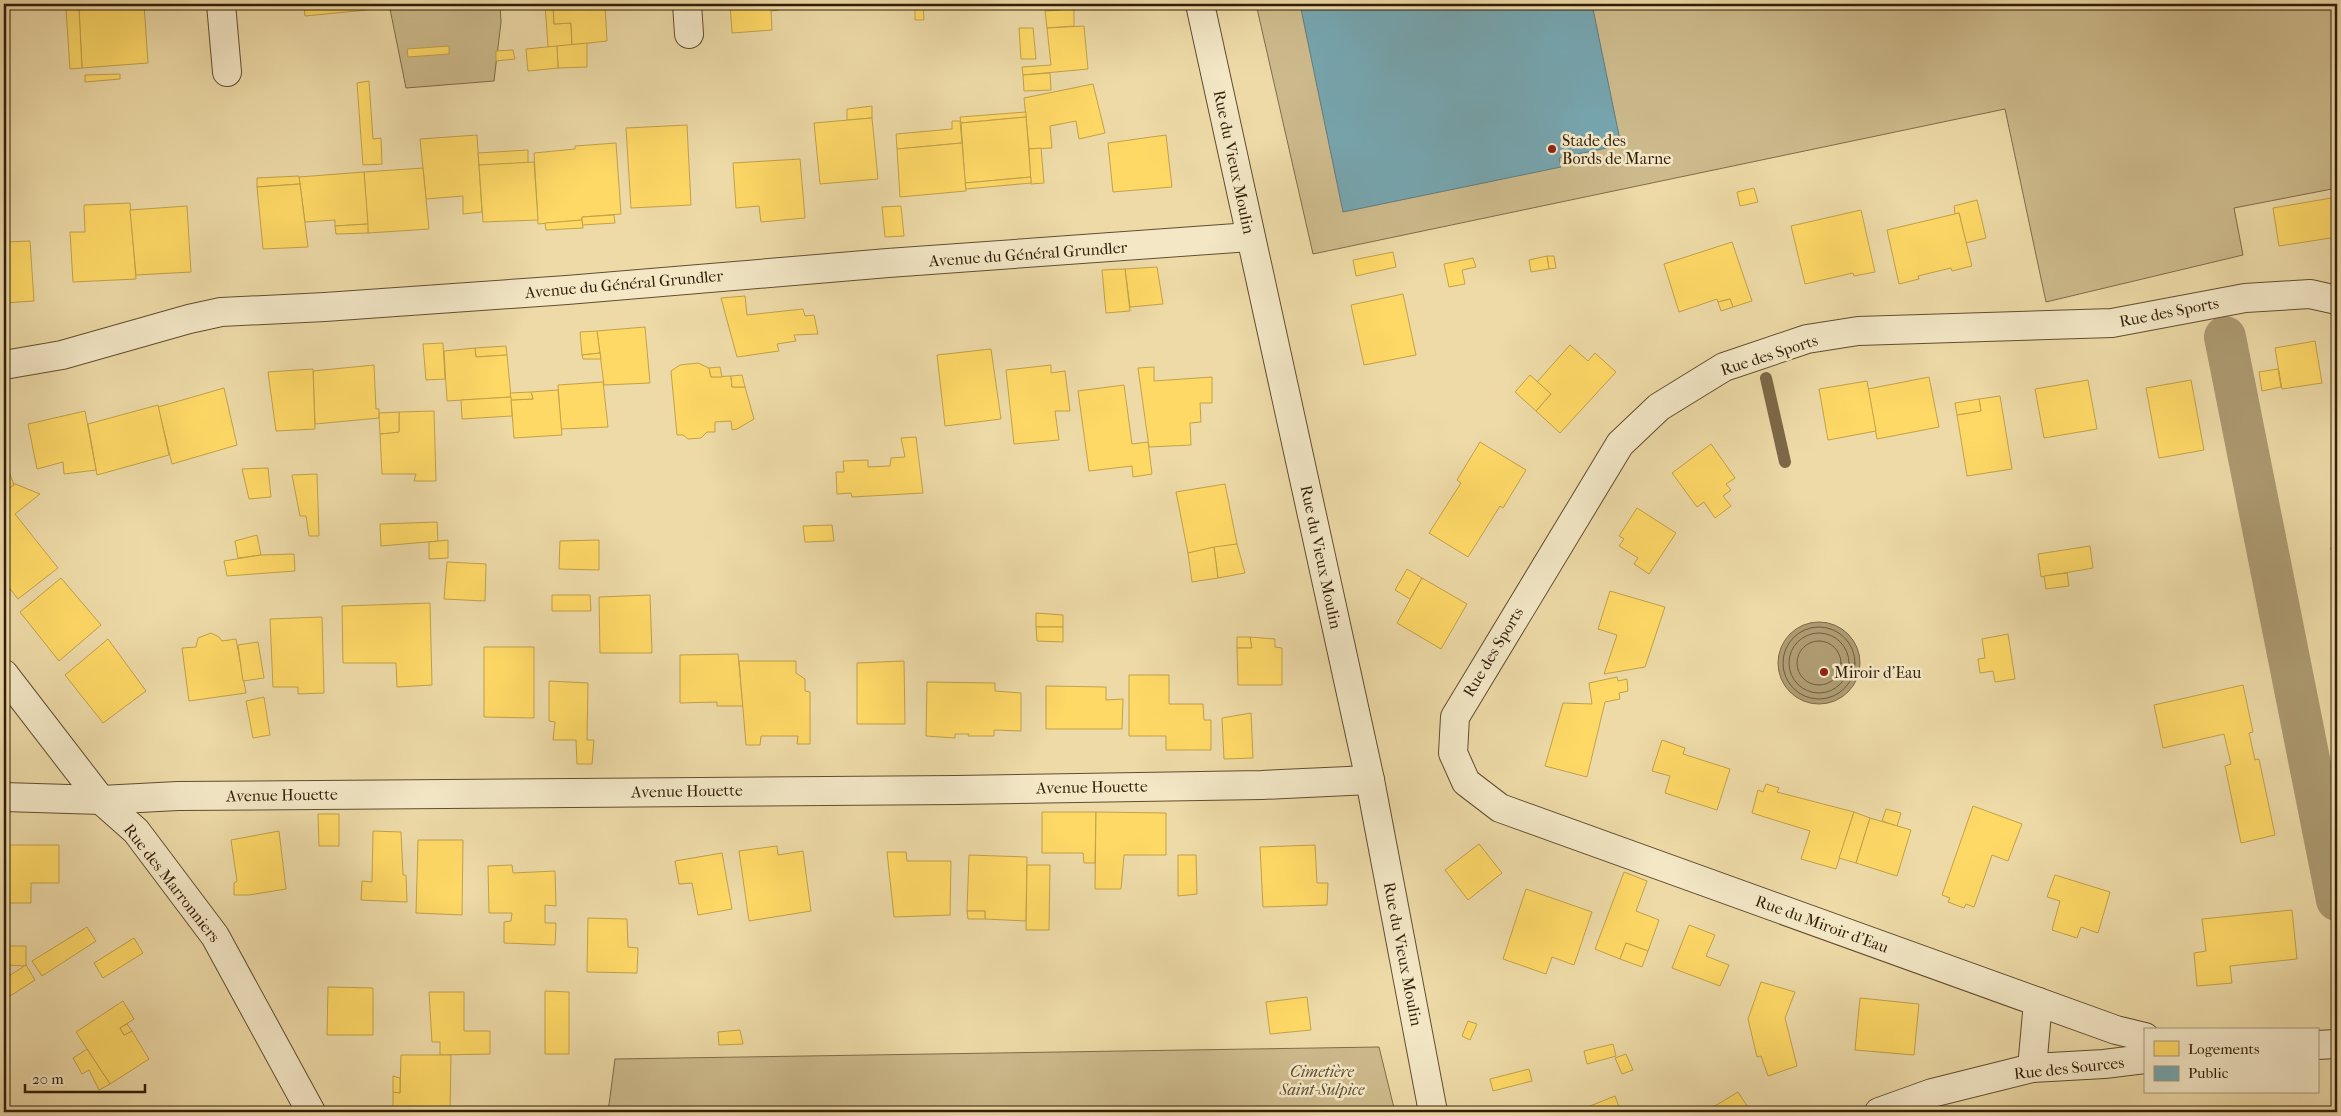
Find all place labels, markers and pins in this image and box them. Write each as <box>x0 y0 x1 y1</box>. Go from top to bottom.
place label: Stade des Bords de Marne <box>1562 131 1671 168</box>
marker: Stade des Bords de Marne <box>1546 143 1558 155</box>
place label: Miroir d’Eau <box>1834 663 1921 682</box>
marker: Miroir d’Eau <box>1818 666 1830 678</box>

